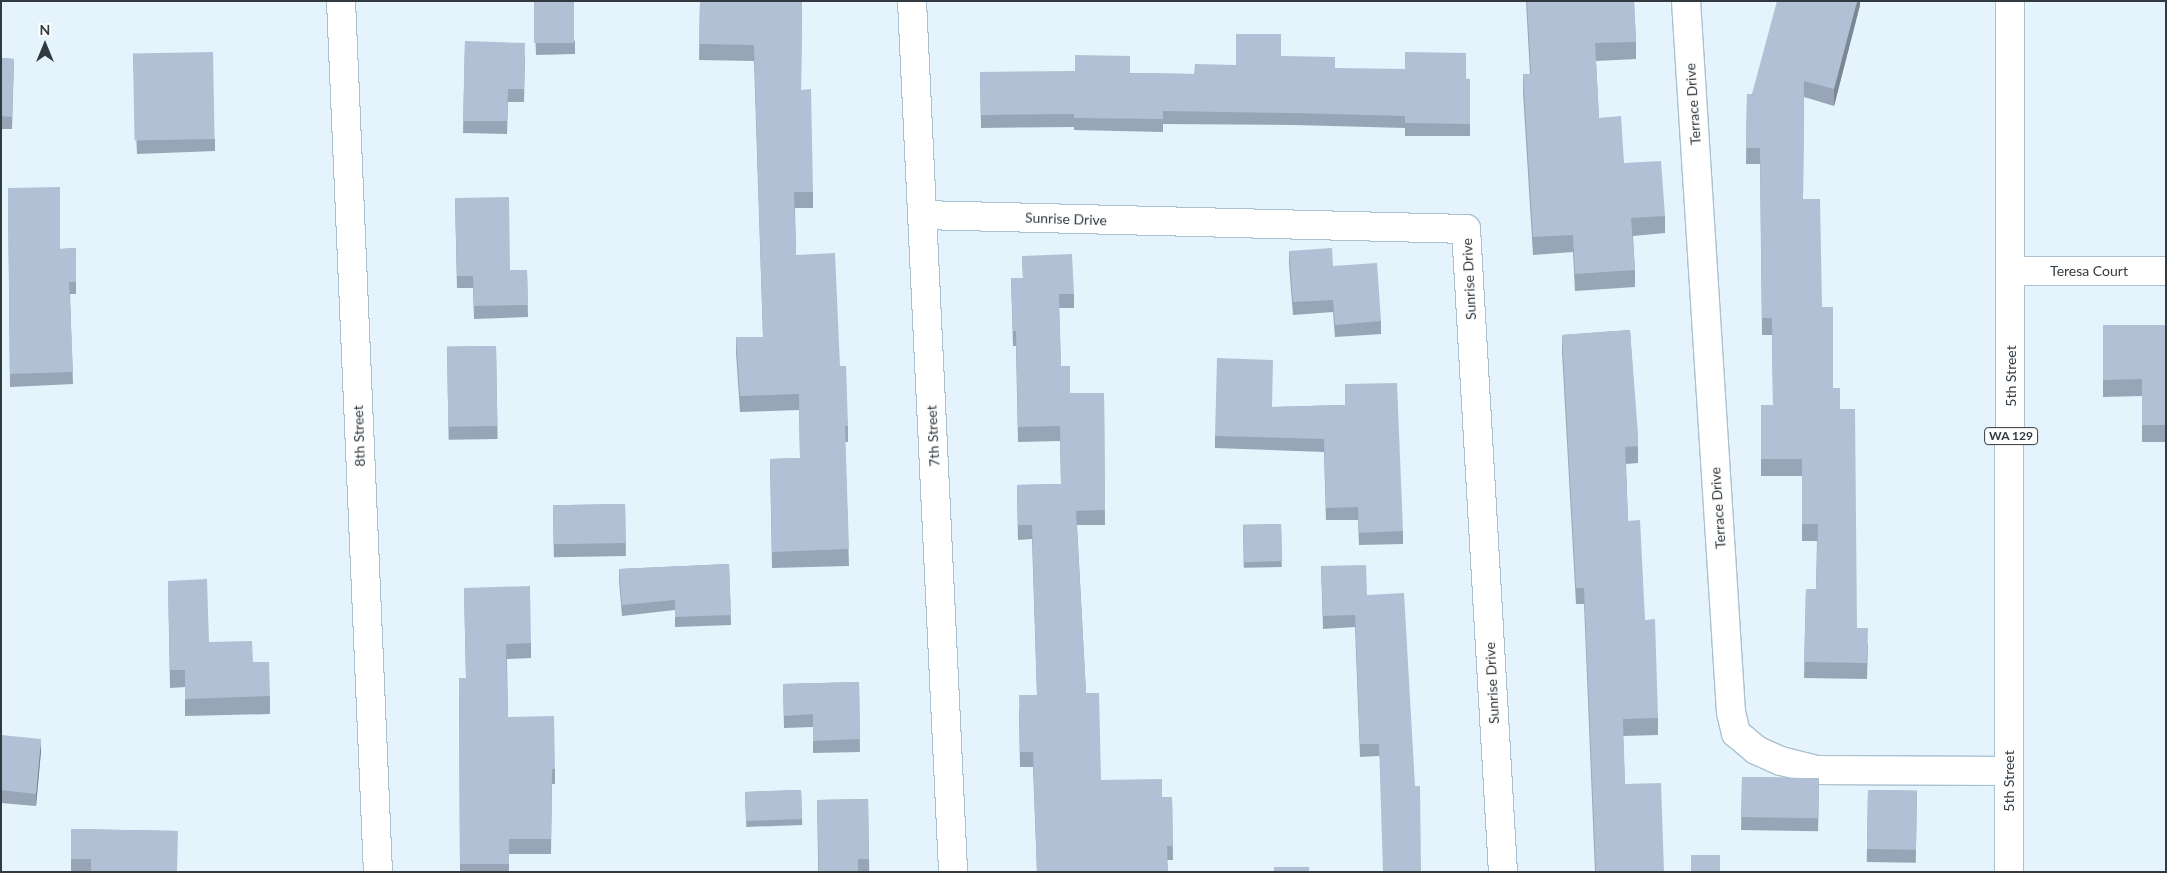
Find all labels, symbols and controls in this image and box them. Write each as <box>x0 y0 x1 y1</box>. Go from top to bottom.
north arrow <box>20 20 70 70</box>
text: N <box>40 21 50 38</box>
street label: Terrace Drive <box>1682 63 1704 145</box>
street label: Sunrise Drive <box>1025 209 1107 229</box>
street label: Sunrise Drive <box>1458 238 1480 320</box>
street label: Teresa Court <box>2050 263 2128 279</box>
street label: 5th Street <box>2003 345 2019 407</box>
street label: 8th Street <box>350 405 368 467</box>
street label: 7th Street <box>923 405 943 467</box>
road number: WA 129 <box>1984 426 2038 446</box>
street label: Terrace Drive <box>1707 467 1729 549</box>
street label: Sunrise Drive <box>1481 642 1503 724</box>
street label: 5th Street <box>2001 750 2017 812</box>

